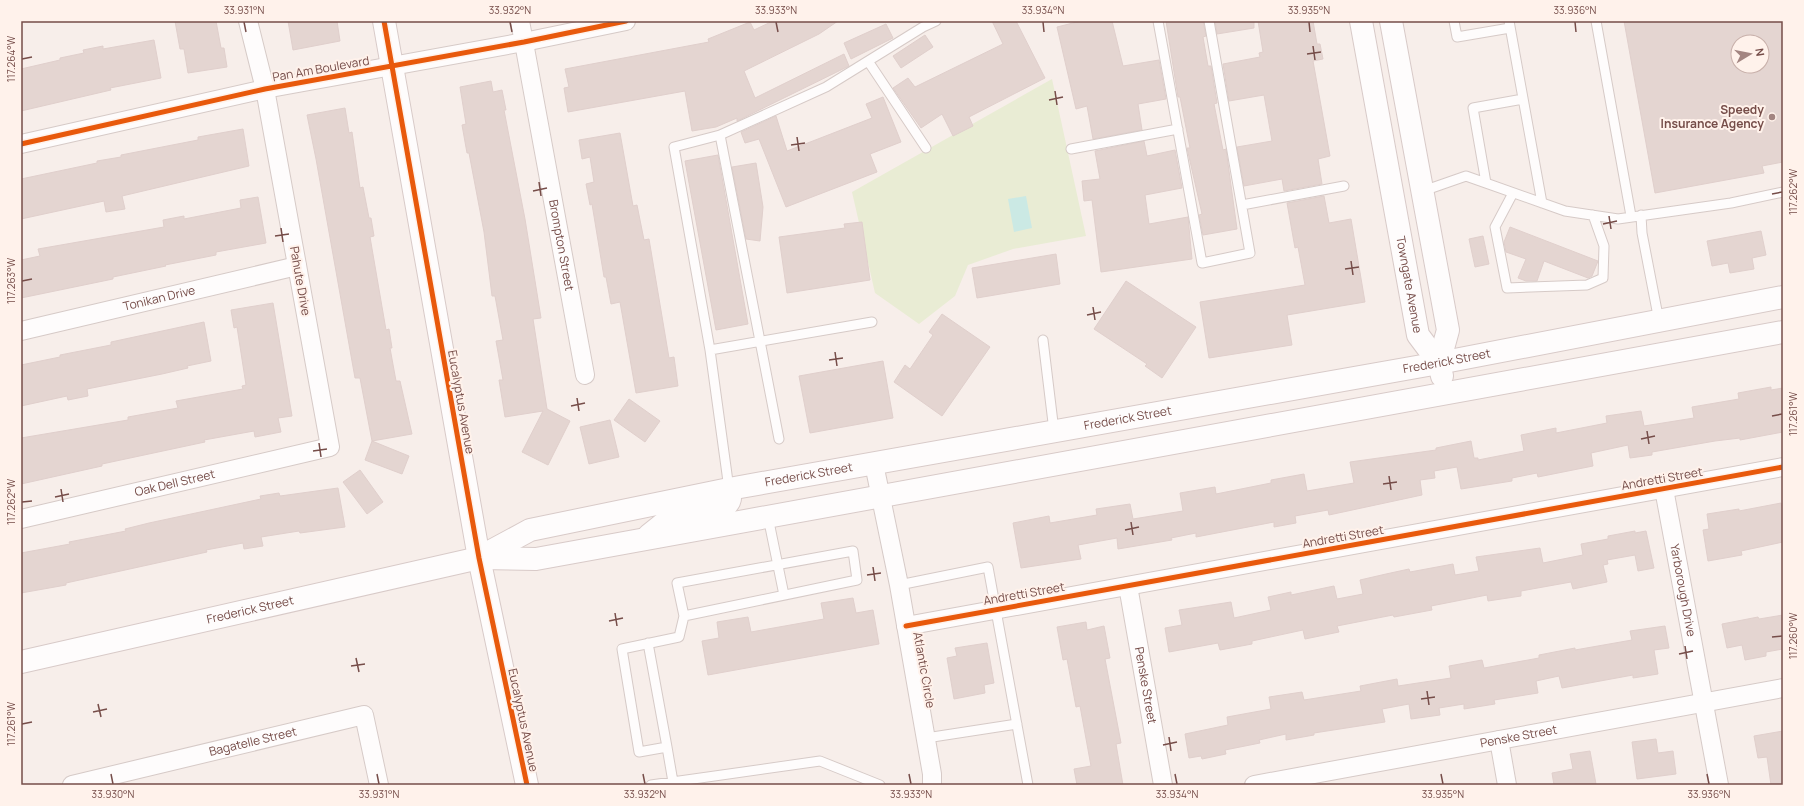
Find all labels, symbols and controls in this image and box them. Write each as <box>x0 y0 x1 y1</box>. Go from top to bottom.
text: 33.931°N <box>224 3 264 17</box>
text: 33.932°N <box>489 3 531 17</box>
text: 33.933°N <box>755 3 797 17</box>
text: 33.934°N <box>1022 3 1064 17</box>
text: 33.935°N <box>1288 3 1330 17</box>
text: 33.936°N <box>1554 3 1597 17</box>
north arrow <box>1730 34 1770 74</box>
text: 117.264°W <box>4 35 18 82</box>
text: N <box>1752 47 1768 57</box>
street label: Pan Am Boulevard <box>271 52 371 85</box>
place label: Speedy Insurance Agency <box>1661 101 1764 132</box>
marker: Speedy Insurance Agency <box>1767 112 1777 122</box>
text: 117.262°W <box>1786 168 1800 215</box>
street label: Brompton Street <box>545 198 578 292</box>
street label: Towngate Avenue <box>1392 235 1427 334</box>
street label: Pahute Drive <box>286 245 315 317</box>
text: 117.263°W <box>4 257 18 304</box>
street label: Tonikan Drive <box>121 281 197 315</box>
street label: Frederick Street <box>1401 344 1492 377</box>
street label: Eucalyptus Avenue <box>444 349 479 455</box>
text: 117.261°W <box>1786 391 1800 436</box>
street label: Frederick Street <box>1082 402 1173 434</box>
street label: Frederick Street <box>763 458 854 490</box>
street label: Andretti Street <box>1620 463 1704 494</box>
street label: Oak Dell Street <box>133 465 217 500</box>
text: 117.262°W <box>4 478 18 525</box>
street label: Andretti Street <box>1301 521 1385 552</box>
street label: Yarborough Drive <box>1666 542 1700 638</box>
street label: Andretti Street <box>982 578 1066 609</box>
street label: Frederick Street <box>205 591 295 628</box>
text: 117.260°W <box>1786 612 1800 659</box>
street label: Atlantic Circle <box>909 630 940 709</box>
street label: Penske Street <box>1131 645 1161 725</box>
street label: Eucalyptus Avenue <box>504 667 543 773</box>
text: 117.261°W <box>4 701 18 746</box>
street label: Penske Street <box>1479 721 1559 751</box>
street label: Bagatelle Street <box>207 722 299 760</box>
text: 33.930°N <box>92 787 135 801</box>
text: 33.931°N <box>359 787 399 801</box>
text: 33.932°N <box>624 787 666 801</box>
text: 33.933°N <box>890 787 932 801</box>
text: 33.934°N <box>1156 787 1198 801</box>
text: 33.935°N <box>1422 787 1464 801</box>
text: 33.936°N <box>1688 787 1731 801</box>

